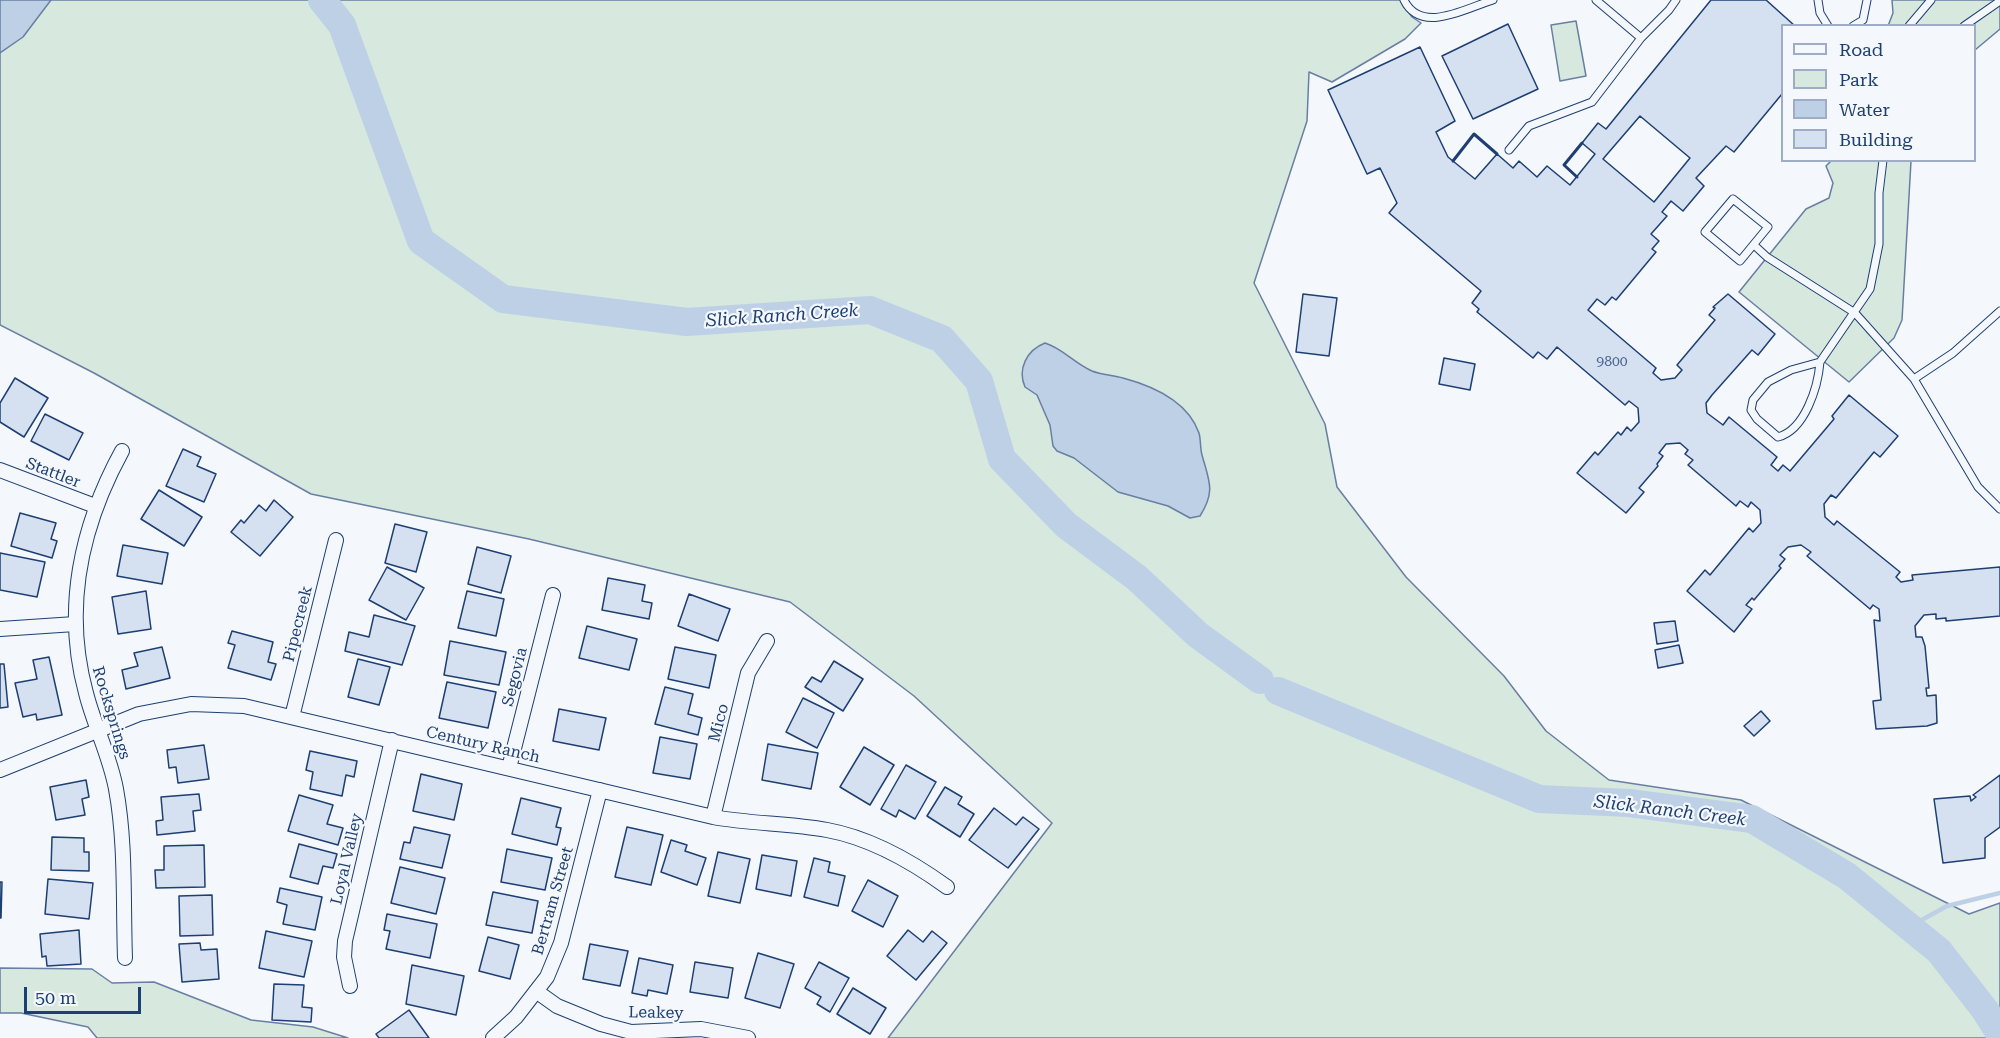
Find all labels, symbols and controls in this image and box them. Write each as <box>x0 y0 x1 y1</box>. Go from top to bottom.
legend <box>1781 24 1976 162</box>
text: Road <box>1839 39 1883 60</box>
text: Park <box>1839 69 1879 90</box>
text: Water <box>1839 99 1890 120</box>
text: Building <box>1839 129 1913 150</box>
water label: Slick Ranch Creek <box>705 300 859 332</box>
house number: 9800 <box>1596 354 1628 370</box>
street label: Stattler <box>23 454 83 492</box>
street label: Pipecreek <box>279 584 317 664</box>
street label: Segovia <box>498 645 532 709</box>
street label: Rocksprings <box>88 664 134 762</box>
street label: Mico <box>705 702 733 744</box>
street label: Century Ranch <box>424 723 542 767</box>
water label: Slick Ranch Creek <box>1593 791 1747 831</box>
street label: Loyal Valley <box>327 811 367 907</box>
street label: Bertram Street <box>528 845 578 957</box>
scale bar <box>27 975 144 1013</box>
text: 50 m <box>35 987 76 1008</box>
street label: Leakey <box>628 1003 684 1023</box>

